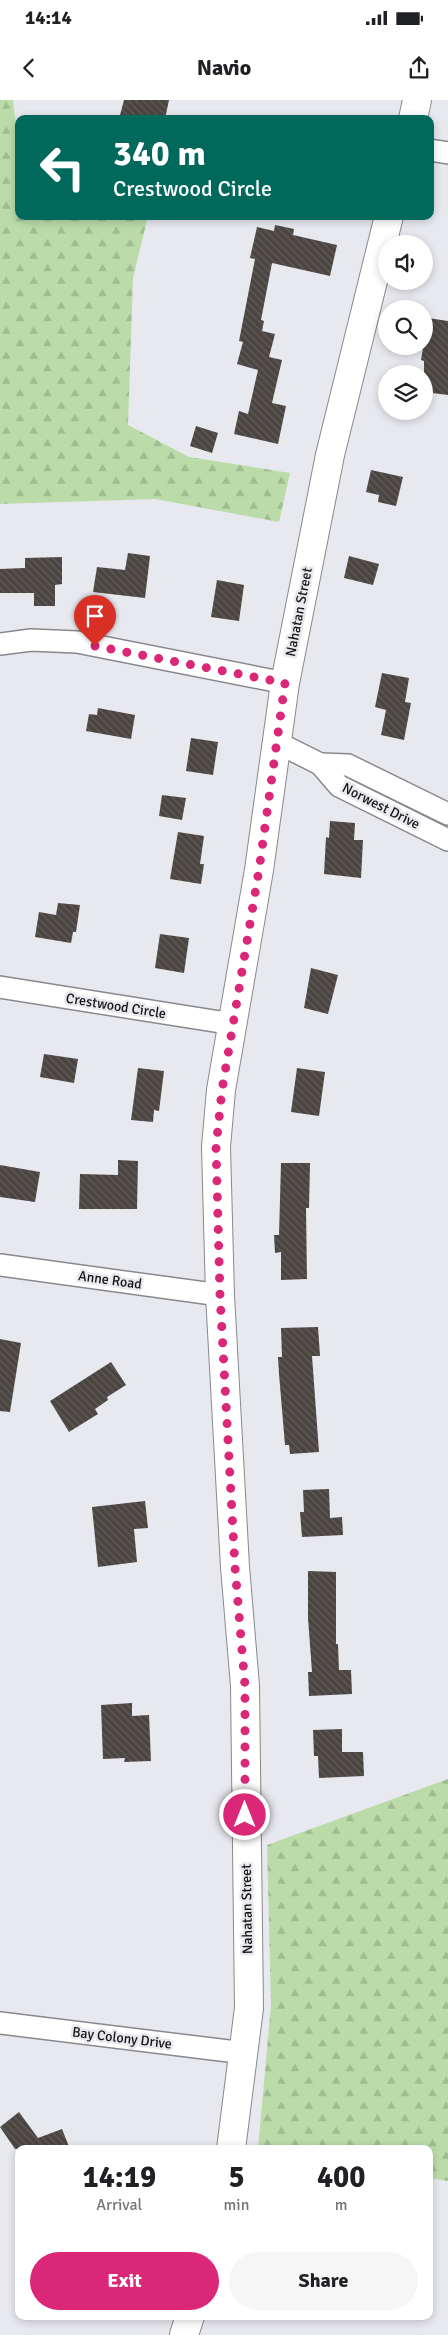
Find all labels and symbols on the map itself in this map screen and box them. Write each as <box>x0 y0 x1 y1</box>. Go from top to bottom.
street label: Nahatan Street <box>282 566 316 658</box>
pin <box>74 595 116 646</box>
street label: Norwest Drive <box>339 779 423 833</box>
street label: Crestwood Circle <box>65 990 167 1022</box>
street label: Anne Road <box>77 1267 143 1293</box>
position arrow <box>218 1788 270 1840</box>
street label: Nahatan Street <box>238 1864 256 1954</box>
street label: Bay Colony Drive <box>71 2023 173 2053</box>

